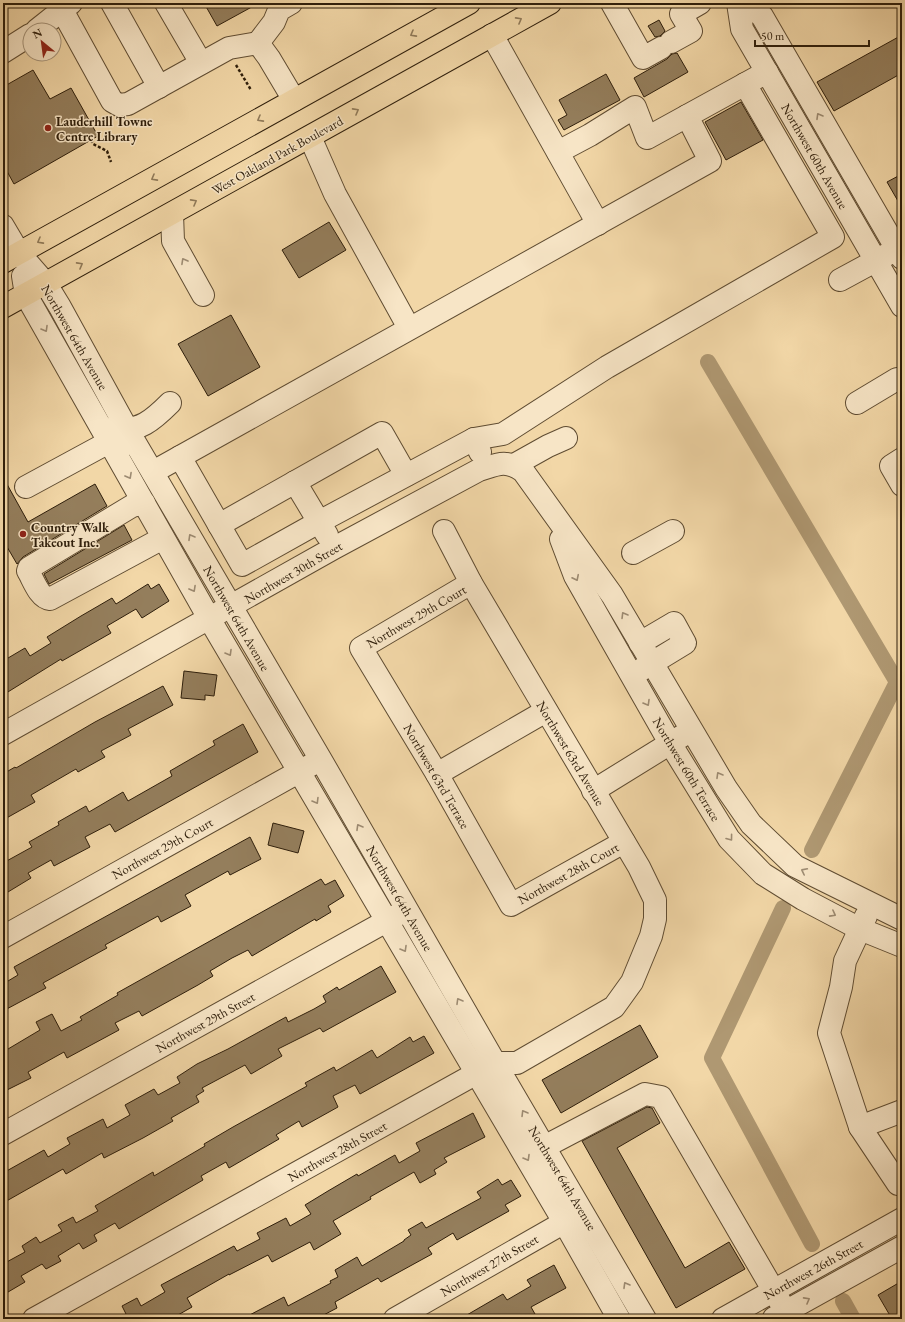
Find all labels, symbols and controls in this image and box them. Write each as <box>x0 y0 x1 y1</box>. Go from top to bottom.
one-way arrow <box>515 18 522 25</box>
north arrow <box>22 22 62 62</box>
scale bar <box>755 22 869 48</box>
text: N <box>30 25 45 42</box>
text: 50 m <box>761 28 785 44</box>
one-way arrow <box>410 30 417 37</box>
street label: Northwest 60th Avenue <box>777 100 852 212</box>
one-way arrow <box>352 108 359 116</box>
street label: West Oakland Park Boulevard <box>209 112 346 199</box>
one-way arrow <box>817 112 824 120</box>
place label: Lauderhill Towne Centre Library <box>56 113 153 145</box>
one-way arrow <box>257 115 264 122</box>
marker: Lauderhill Towne Centre Library <box>43 123 53 133</box>
one-way arrow <box>151 174 158 181</box>
one-way arrow <box>189 200 197 207</box>
one-way arrow <box>37 237 45 244</box>
one-way arrow <box>181 257 188 265</box>
one-way arrow <box>76 262 83 270</box>
street label: Northwest 64th Avenue <box>37 281 112 393</box>
one-way arrow <box>40 325 47 332</box>
one-way arrow <box>124 472 131 479</box>
place label: Country Walk Takeout Inc. <box>31 519 110 551</box>
marker: Country Walk Takeout Inc. <box>18 529 28 539</box>
one-way arrow <box>188 534 195 541</box>
street label: Northwest 30th Street <box>241 537 345 607</box>
street label: Northwest 64th Avenue <box>199 562 274 674</box>
one-way arrow <box>571 574 579 581</box>
street label: Northwest 29th Court <box>363 581 469 652</box>
one-way arrow <box>188 585 195 593</box>
one-way arrow <box>621 612 628 619</box>
one-way arrow <box>225 649 232 656</box>
street label: Northwest 63rd Avenue <box>533 698 609 809</box>
one-way arrow <box>643 699 650 706</box>
street label: Northwest 60th Terrace <box>649 714 724 824</box>
street label: Northwest 63rd Terrace <box>400 721 474 832</box>
one-way arrow <box>716 772 723 779</box>
one-way arrow <box>312 797 319 804</box>
street label: Northwest 29th Court <box>109 814 216 883</box>
one-way arrow <box>357 824 364 831</box>
one-way arrow <box>725 833 732 840</box>
street label: Northwest 28th Court <box>515 839 622 908</box>
street label: Northwest 64th Avenue <box>362 842 437 954</box>
one-way arrow <box>801 868 809 875</box>
one-way arrow <box>829 910 836 917</box>
one-way arrow <box>400 945 407 953</box>
street label: Northwest 29th Street <box>153 988 258 1057</box>
one-way arrow <box>456 998 463 1005</box>
one-way arrow <box>522 1110 529 1117</box>
street label: Northwest 28th Street <box>285 1117 390 1186</box>
street label: Northwest 64th Avenue <box>525 1123 601 1234</box>
one-way arrow <box>522 1154 529 1161</box>
street label: Northwest 27th Street <box>437 1230 541 1300</box>
street label: Northwest 26th Street <box>761 1235 866 1304</box>
one-way arrow <box>623 1282 630 1289</box>
one-way arrow <box>803 1298 810 1305</box>

